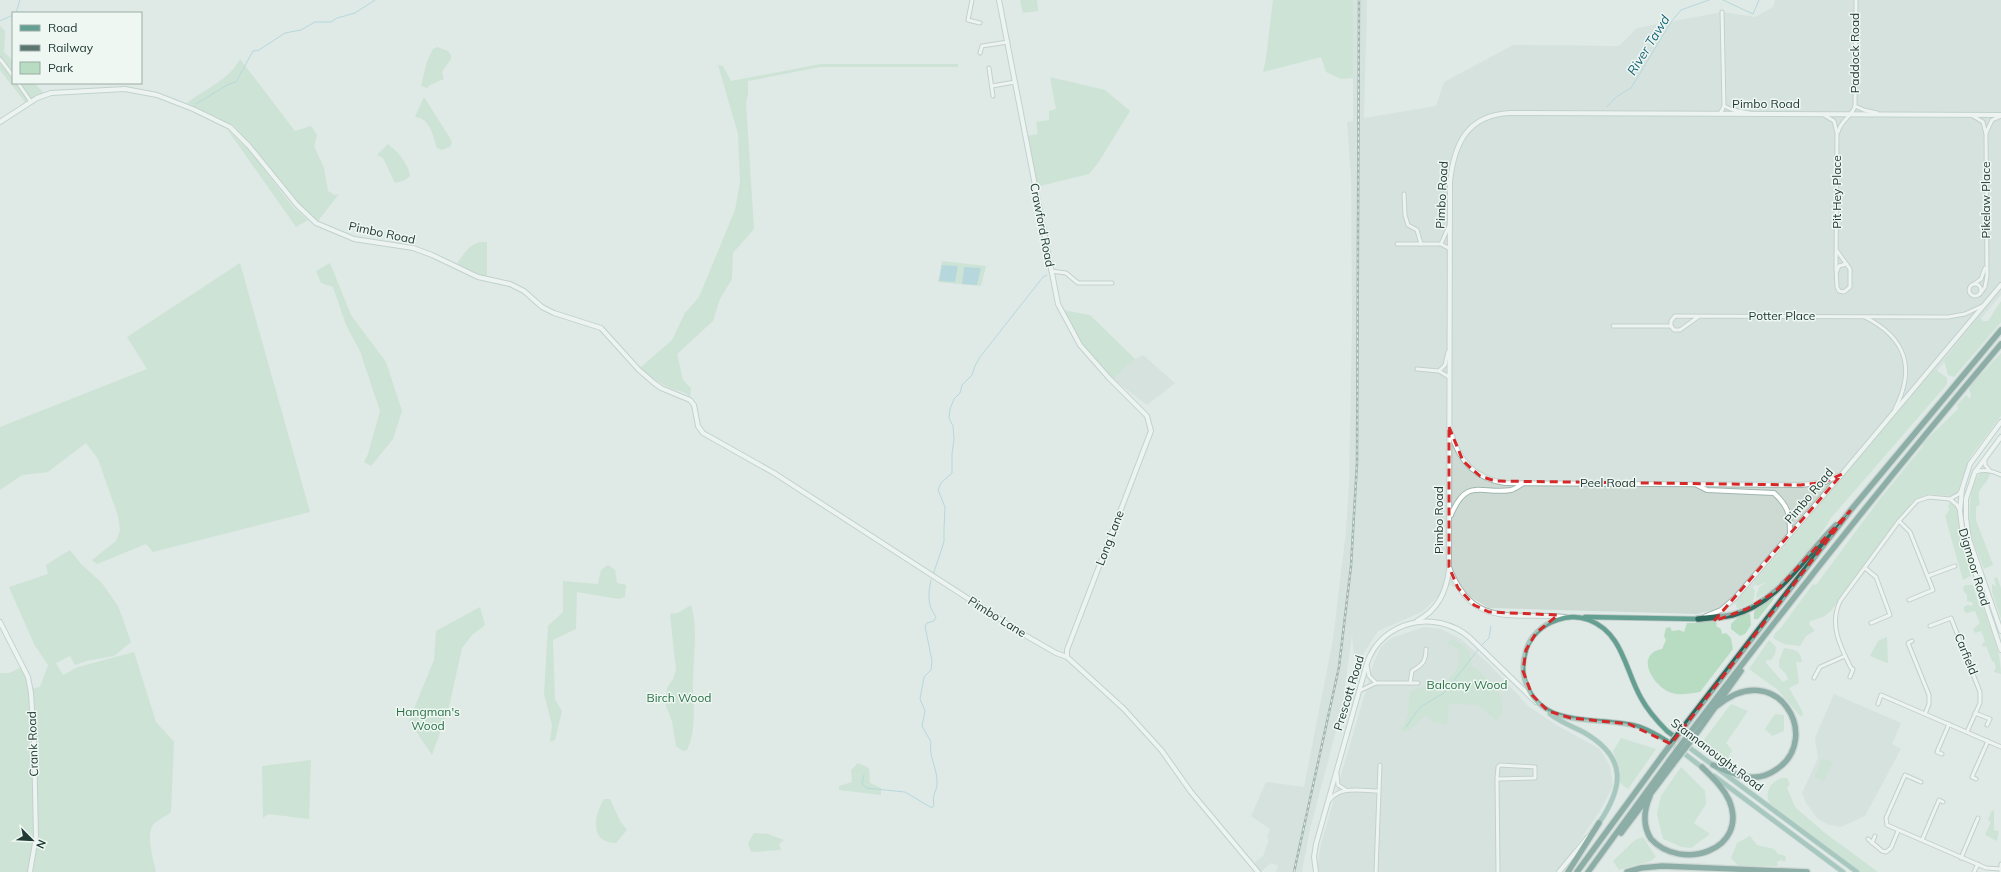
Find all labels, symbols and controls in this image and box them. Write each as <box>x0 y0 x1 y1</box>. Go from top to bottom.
legend <box>12 12 142 84</box>
water label: River Tawd <box>1623 12 1673 78</box>
street label: Paddock Road <box>1847 13 1862 93</box>
text: Road <box>48 20 77 35</box>
text: Railway <box>48 40 94 55</box>
text: Park <box>48 60 74 75</box>
street label: Pimbo Road <box>1732 96 1800 111</box>
street label: Pit Hey Place <box>1829 155 1844 229</box>
street label: Pimbo Road <box>1432 161 1451 229</box>
street label: Pikelaw Place <box>1978 162 1993 239</box>
street label: Crawford Road <box>1027 182 1058 268</box>
street label: Pimbo Road <box>347 218 417 247</box>
street label: Potter Place <box>1749 308 1815 323</box>
street label: Pimbo Road <box>1781 465 1836 526</box>
street label: Peel Road <box>1580 475 1636 490</box>
street label: Pimbo Road <box>1431 486 1446 554</box>
street label: Long Lane <box>1092 508 1127 568</box>
street label: Digmoor Road <box>1956 526 1993 607</box>
street label: Pimbo Lane <box>965 593 1029 640</box>
street label: Carfield <box>1951 631 1982 677</box>
street label: Prescott Road <box>1330 653 1367 732</box>
park label: Balcony Wood <box>1427 677 1507 692</box>
park label: Birch Wood <box>647 690 711 705</box>
park label: Hangman's Wood <box>396 704 460 733</box>
street label: Crank Road <box>24 711 41 777</box>
street label: Stannanought Road <box>1668 715 1767 794</box>
north arrow <box>12 820 52 860</box>
text: N <box>33 837 49 851</box>

